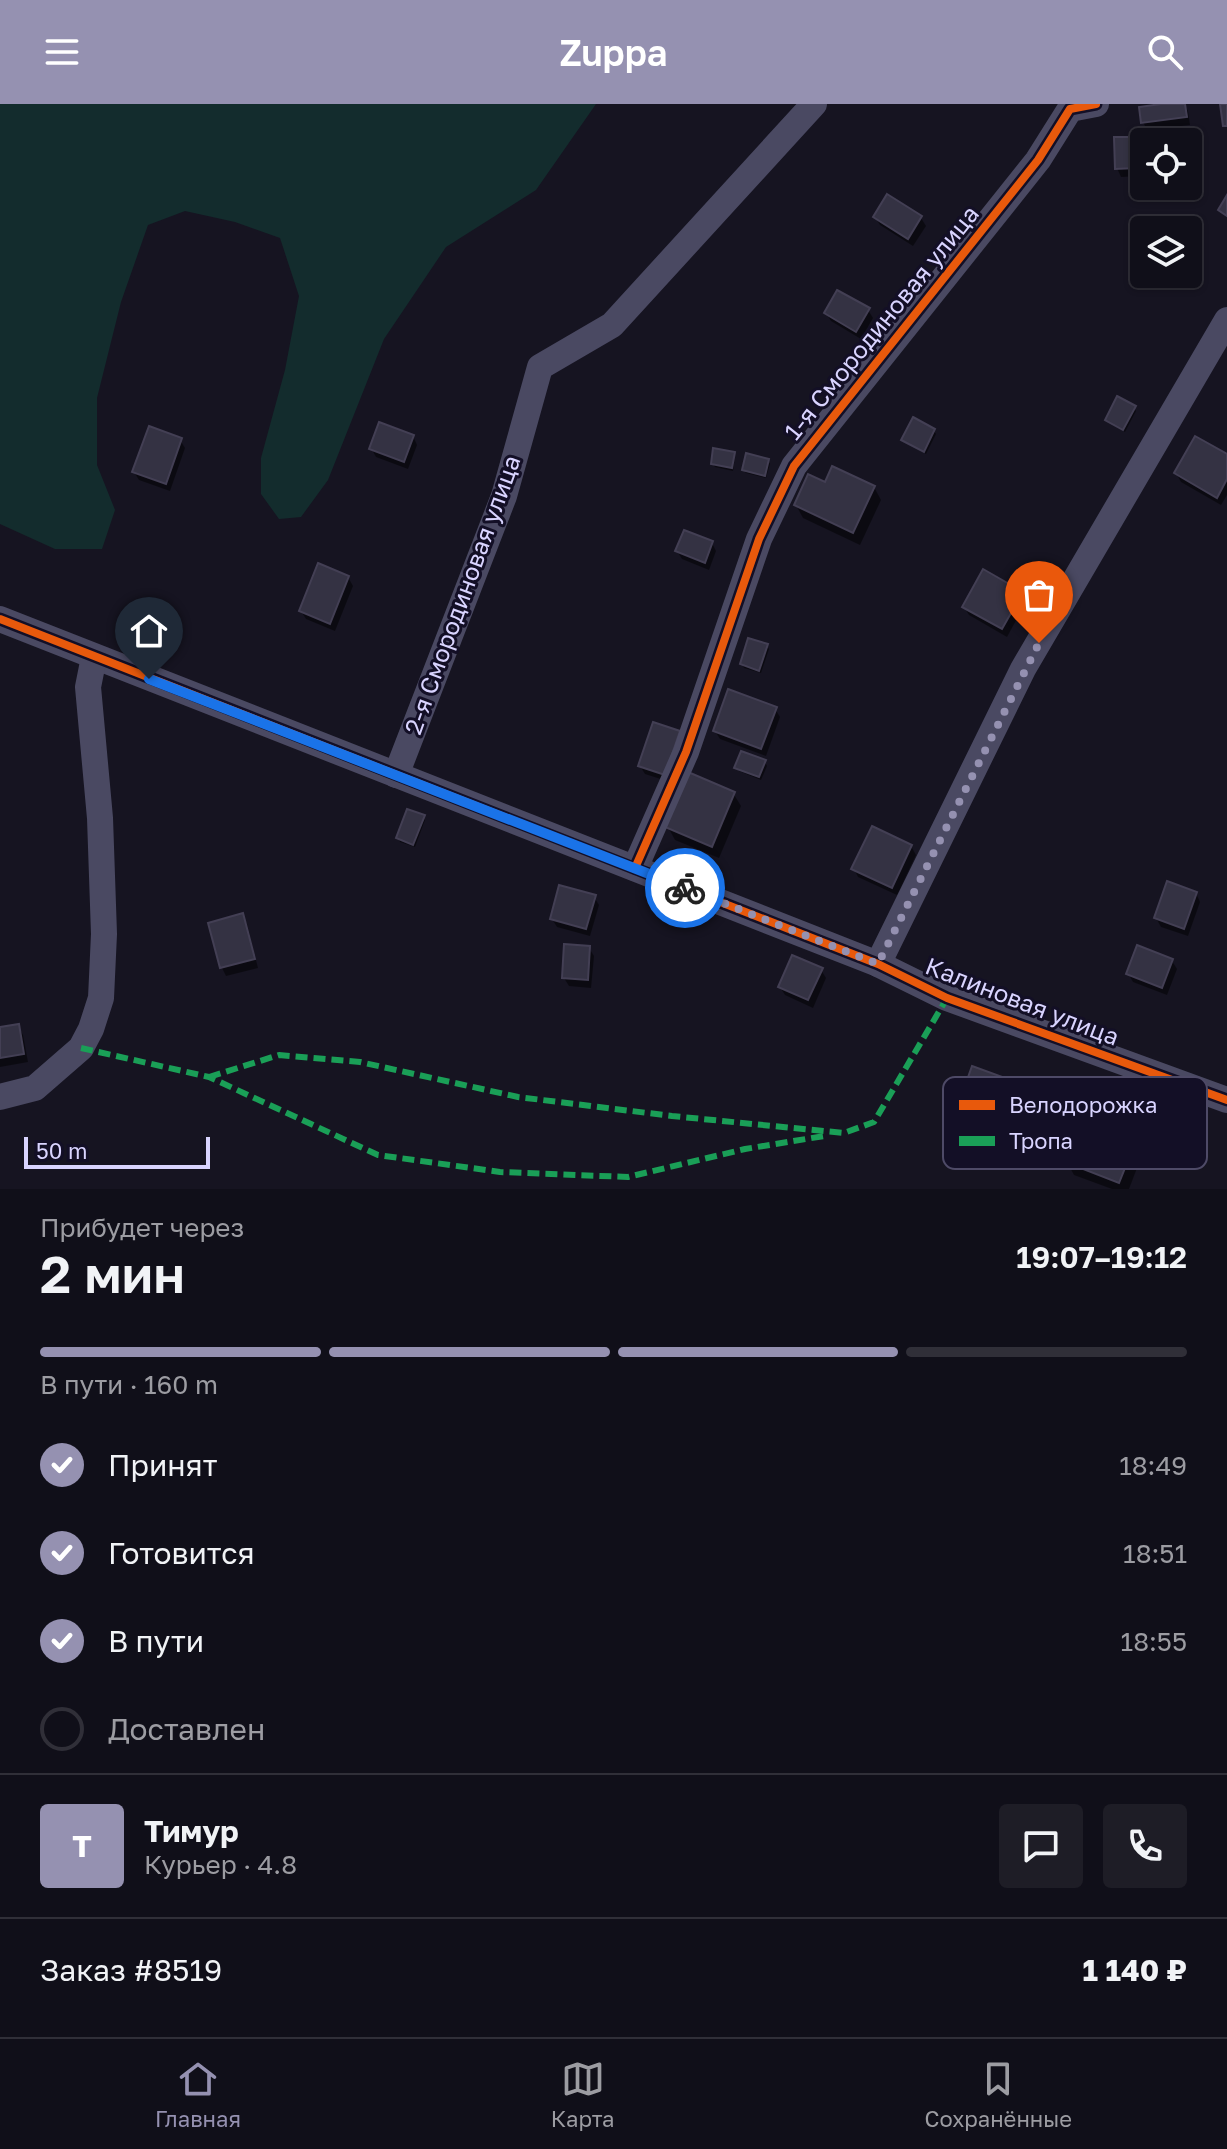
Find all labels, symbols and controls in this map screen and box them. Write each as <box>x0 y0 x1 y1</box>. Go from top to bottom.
icon: menu <box>40 30 84 74</box>
icon: search <box>1143 30 1187 74</box>
text: Zuppa <box>559 31 668 74</box>
map controls <box>1130 128 1202 288</box>
button: locate <box>1130 128 1202 200</box>
street label: 1-я Смородиновая улица <box>777 199 984 445</box>
button: layers <box>1130 216 1202 288</box>
street label: 2-я Смородиновая улица <box>398 451 526 738</box>
pin <box>1005 561 1073 643</box>
icon: bag <box>1017 573 1061 617</box>
pin <box>115 597 183 679</box>
icon: home <box>127 609 171 653</box>
courier <box>645 848 725 928</box>
icon: bike <box>663 866 707 910</box>
street label: Калиновая улица <box>922 950 1123 1051</box>
legend <box>943 1077 1207 1169</box>
text: Велодорожка <box>1009 1091 1157 1118</box>
text: Тропа <box>1009 1127 1073 1154</box>
scale bar <box>24 1133 210 1169</box>
text: 50 m <box>36 1137 87 1164</box>
text: Прибудет через <box>40 1212 244 1243</box>
text: 19:07–19:12 <box>1016 1239 1187 1275</box>
text: 2 мин <box>40 1242 185 1304</box>
text: В пути · 160 m <box>40 1369 218 1400</box>
icon: check <box>40 1443 84 1487</box>
text: Принят <box>108 1447 217 1483</box>
text: 18:49 <box>1119 1450 1187 1481</box>
icon: check <box>40 1531 84 1575</box>
text: Готовится <box>108 1535 255 1571</box>
text: 18:51 <box>1123 1538 1187 1569</box>
icon: check <box>40 1619 84 1663</box>
text: В пути <box>108 1623 204 1659</box>
text: 18:55 <box>1121 1626 1187 1657</box>
text: Доставлен <box>108 1711 265 1747</box>
button: chat <box>999 1804 1083 1888</box>
button: phone <box>1103 1804 1187 1888</box>
text: Тимур <box>144 1813 239 1849</box>
text: Т <box>72 1828 92 1864</box>
text: Курьер · 4.8 <box>144 1849 297 1880</box>
text: Заказ #8519 <box>40 1952 222 1988</box>
text: 1 140 ₽ <box>1083 1952 1187 1988</box>
tab: Главная <box>155 2057 241 2132</box>
tab: Карта <box>551 2057 615 2132</box>
tab: Сохранённые <box>924 2057 1072 2132</box>

